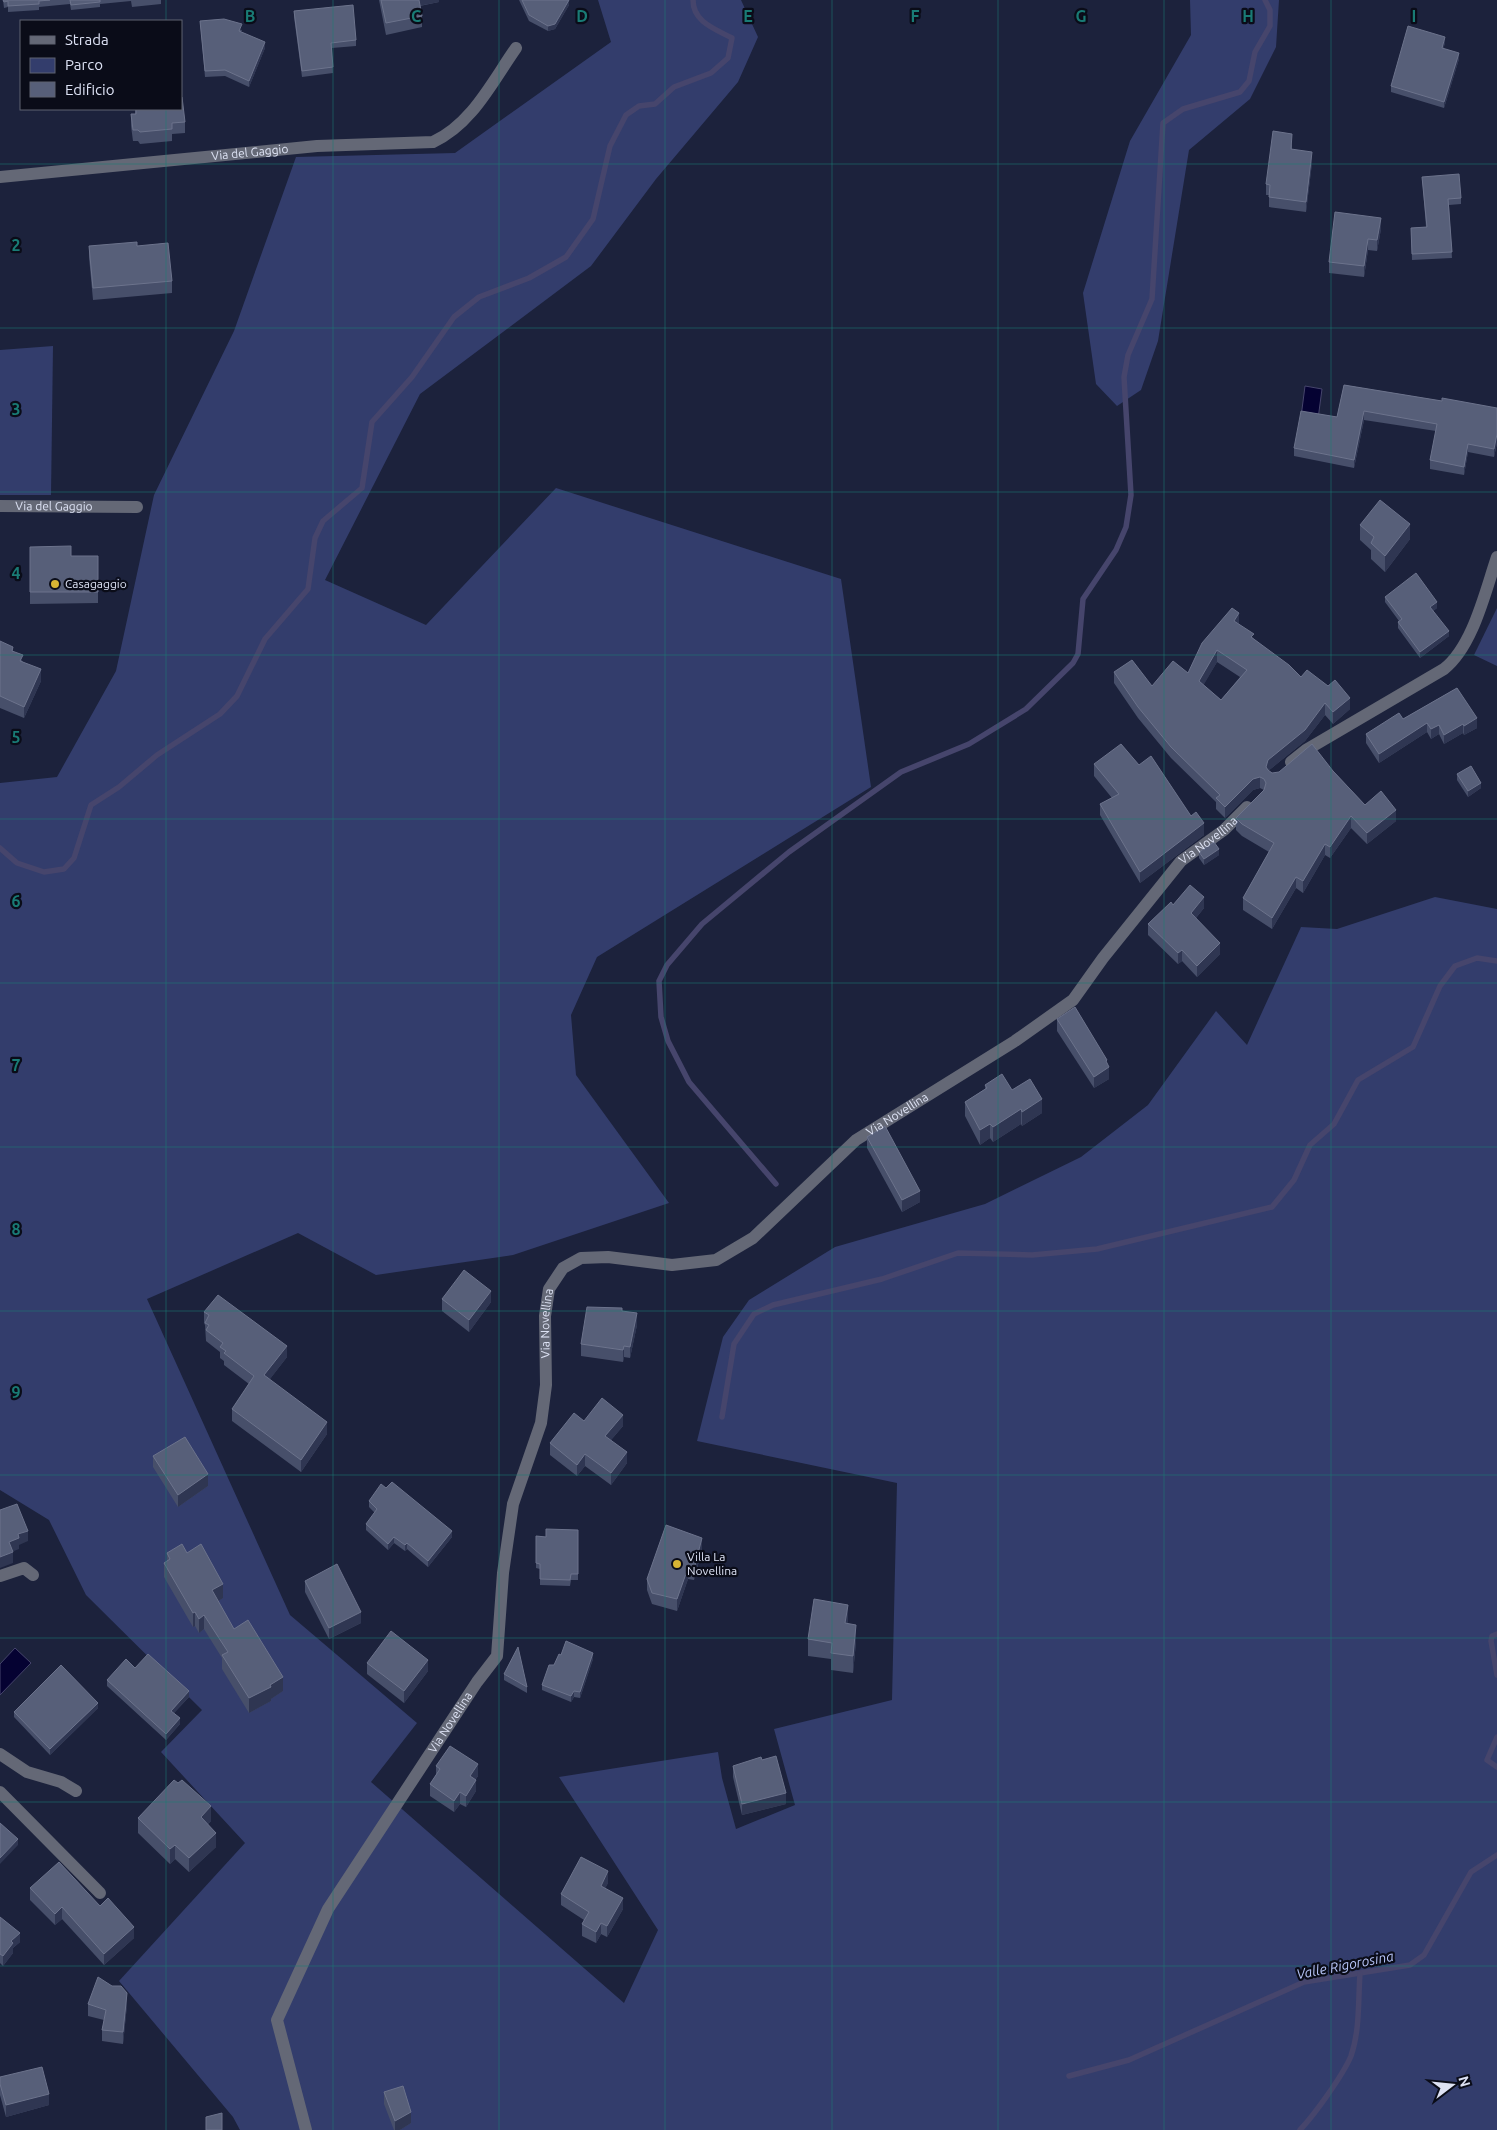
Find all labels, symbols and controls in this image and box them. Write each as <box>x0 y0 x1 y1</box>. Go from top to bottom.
text: B <box>245 7 255 25</box>
text: C <box>411 7 421 25</box>
text: D <box>576 7 588 25</box>
text: E <box>743 7 753 25</box>
text: F <box>911 7 920 25</box>
text: G <box>1075 7 1087 25</box>
text: H <box>1242 7 1254 25</box>
text: I <box>1412 7 1416 25</box>
legend <box>20 20 182 110</box>
text: Strada <box>65 31 109 48</box>
text: Parco <box>65 56 103 73</box>
text: Edificio <box>65 81 114 98</box>
street label: Via del Gaggio <box>211 142 289 162</box>
text: 2 <box>11 236 21 254</box>
text: 3 <box>11 400 21 418</box>
street label: Via del Gaggio <box>15 499 93 513</box>
text: 4 <box>11 564 21 582</box>
place label: Casagaggio <box>65 577 127 590</box>
marker: Casagaggio <box>49 578 61 590</box>
text: 5 <box>11 728 21 746</box>
street label: Via Novellina <box>1176 814 1240 866</box>
text: 6 <box>11 892 21 910</box>
text: 7 <box>11 1056 21 1074</box>
street label: Via Novellina <box>864 1090 930 1138</box>
text: 8 <box>11 1220 21 1238</box>
street label: Via Novellina <box>538 1287 555 1358</box>
text: 9 <box>11 1383 21 1401</box>
place label: Villa La Novellina <box>687 1550 737 1577</box>
marker: Villa La Novellina <box>671 1558 683 1570</box>
street label: Via Novellina <box>425 1689 475 1755</box>
water label: Valle Rigorosina <box>1295 1948 1395 1982</box>
north arrow <box>1427 2060 1477 2110</box>
text: N <box>1455 2074 1474 2089</box>

